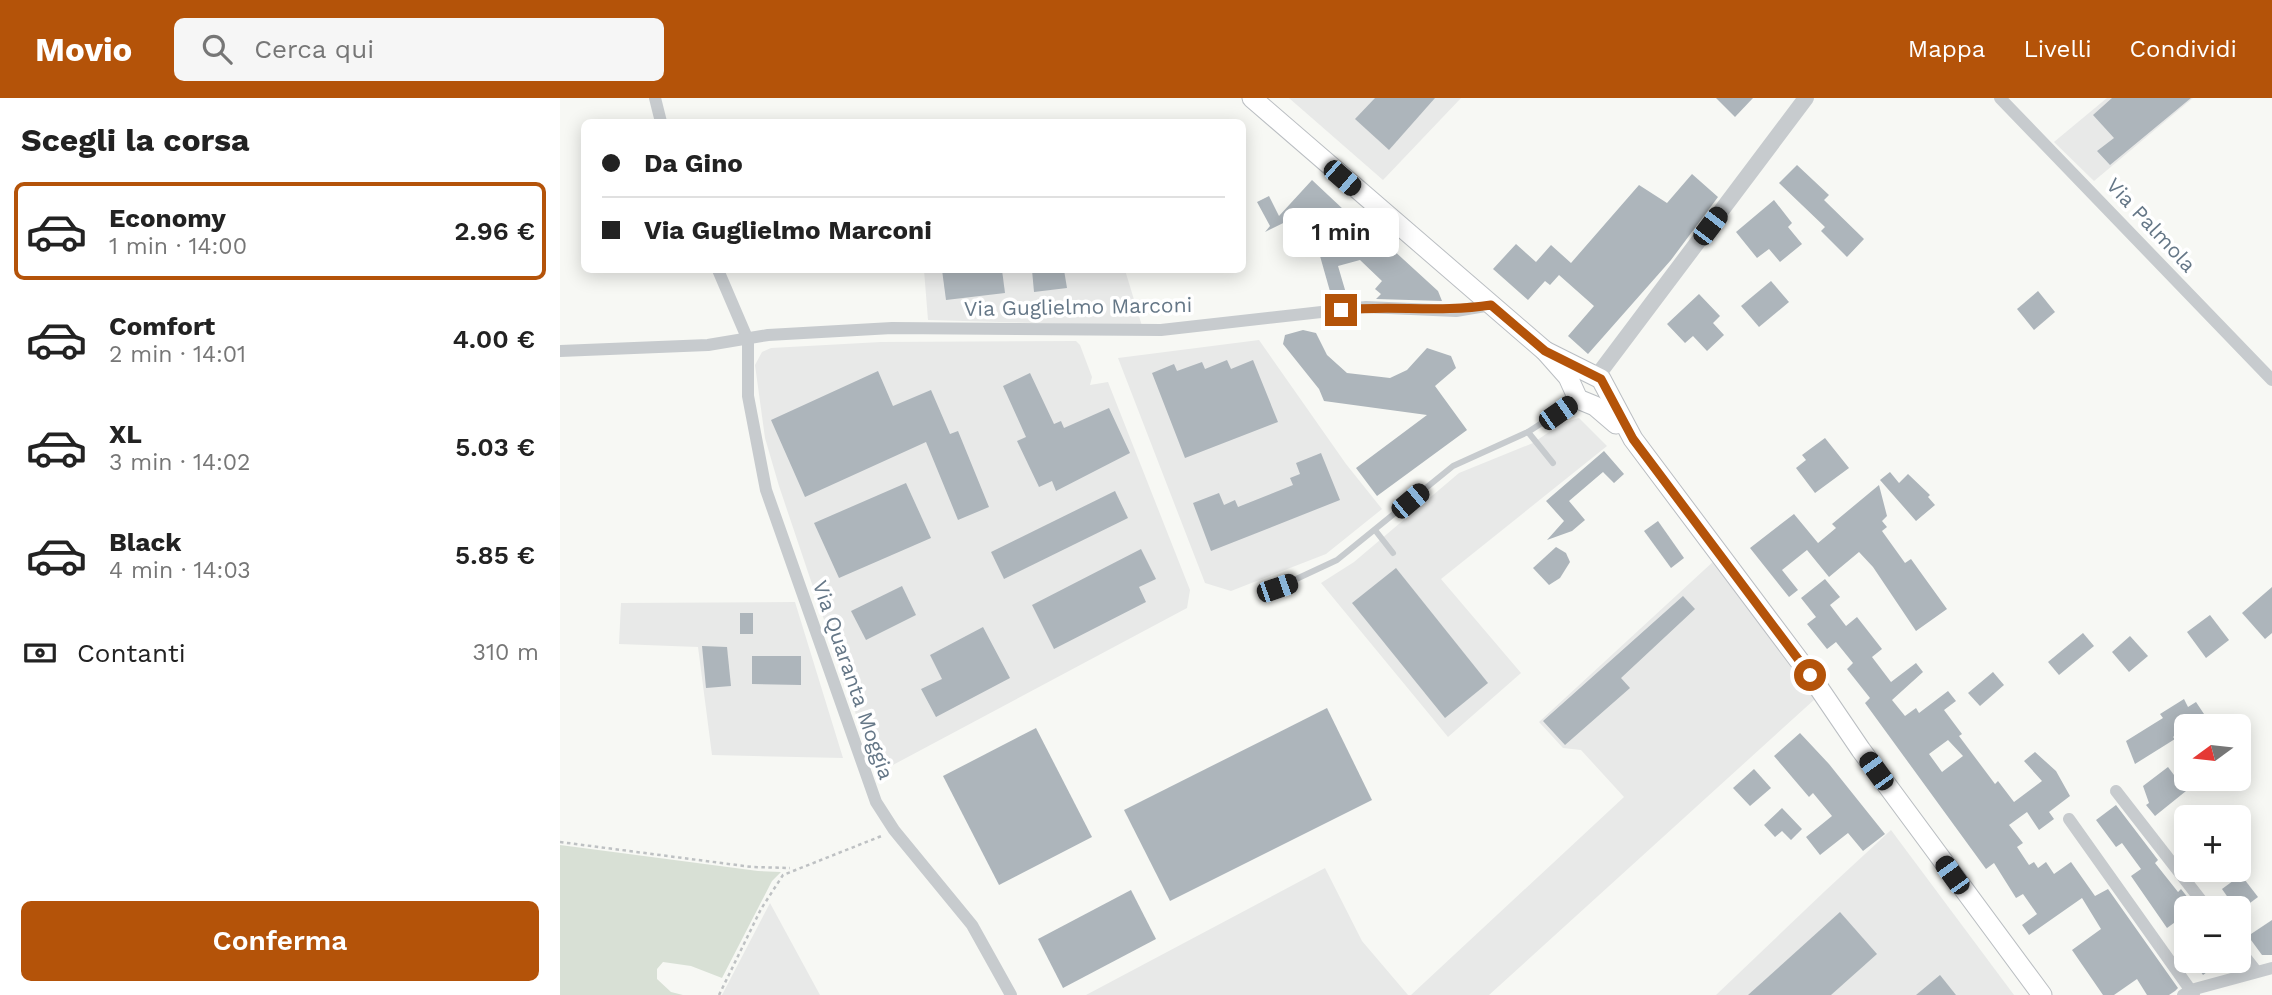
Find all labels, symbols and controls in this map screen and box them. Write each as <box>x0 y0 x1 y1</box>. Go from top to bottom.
search box <box>174 18 664 81</box>
text: Movio <box>35 30 132 69</box>
icon: search <box>198 30 236 68</box>
text: Cerca qui <box>254 34 374 64</box>
text: Mappa <box>1908 35 1985 63</box>
text: Livelli <box>2023 35 2092 63</box>
text: Condividi <box>2130 35 2237 63</box>
text: Scegli la corsa <box>21 121 250 159</box>
text: Da Gino <box>644 148 743 178</box>
car <box>1320 156 1365 200</box>
street label: Via Palmola <box>2101 172 2201 277</box>
icon: car <box>25 200 88 263</box>
text: Economy <box>109 203 226 233</box>
car <box>1689 203 1732 249</box>
callout: 1 min <box>1283 208 1399 258</box>
text: Via Guglielmo Marconi <box>644 215 932 245</box>
text: 2.96 € <box>454 216 535 246</box>
text: 1 min <box>1311 219 1371 246</box>
text: 1 min · 14:00 <box>109 233 247 260</box>
street label: Via Guglielmo Marconi <box>964 292 1192 321</box>
route end <box>1325 294 1357 326</box>
icon: car <box>25 308 88 371</box>
text: Comfort <box>109 311 215 341</box>
text: 4.00 € <box>453 324 535 354</box>
text: 2 min · 14:01 <box>109 341 246 368</box>
car <box>1535 392 1582 434</box>
icon: car <box>25 416 88 479</box>
text: XL <box>109 419 142 449</box>
text: 5.03 € <box>455 432 535 462</box>
text: 3 min · 14:02 <box>109 449 251 476</box>
car <box>1388 479 1433 523</box>
icon: car <box>25 524 88 587</box>
text: Black <box>109 527 181 557</box>
text: 5.85 € <box>455 540 535 570</box>
text: 4 min · 14:03 <box>109 557 251 584</box>
car <box>1254 571 1301 605</box>
street label: Via Quaranta Moggia <box>808 577 899 783</box>
icon: cash <box>21 634 59 672</box>
text: Contanti <box>77 638 186 668</box>
text: 310 m <box>473 639 539 666</box>
route start <box>1794 659 1826 691</box>
north arrow <box>2174 714 2250 791</box>
map controls <box>2174 714 2251 973</box>
car <box>1856 748 1897 794</box>
button: + <box>2174 805 2251 882</box>
car <box>1932 852 1973 898</box>
button: − <box>2174 896 2251 973</box>
button: Conferma <box>21 901 539 981</box>

